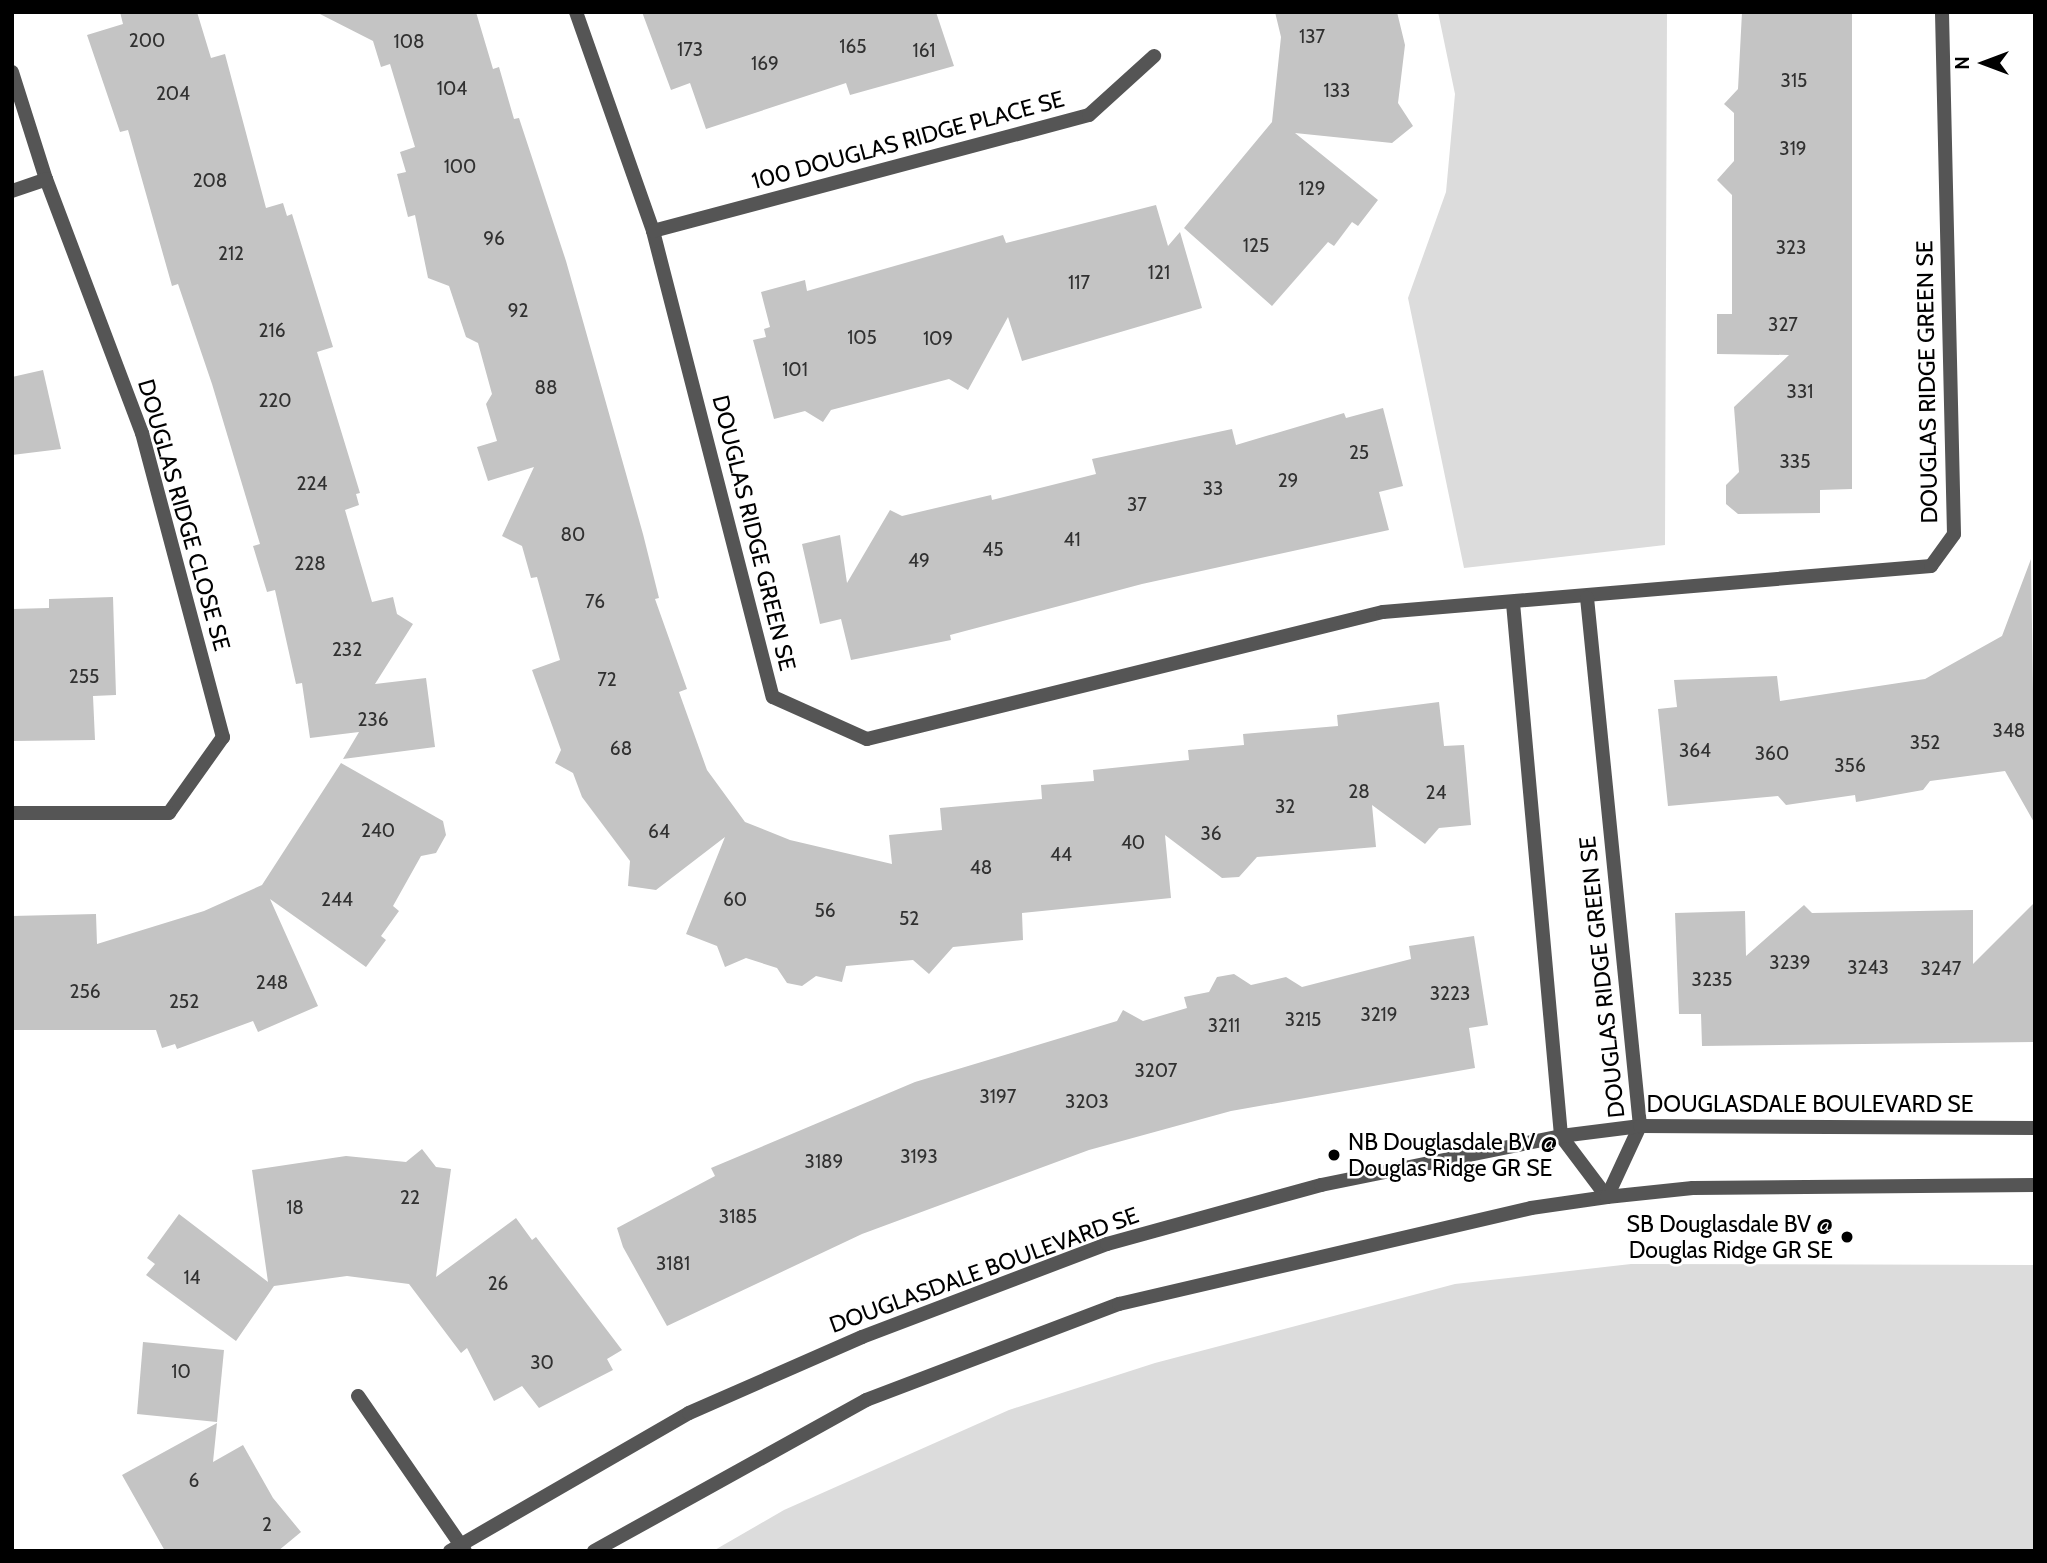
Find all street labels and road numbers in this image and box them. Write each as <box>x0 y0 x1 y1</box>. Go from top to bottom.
street label: 100 DOUGLAS RIDGE PLACE SE <box>749 85 1067 195</box>
street label: DOUGLAS RIDGE GREEN SE <box>1911 240 1943 524</box>
street label: DOUGLAS RIDGE CLOSE SE <box>132 376 236 654</box>
street label: DOUGLAS RIDGE GREEN SE <box>706 392 802 674</box>
street label: DOUGLAS RIDGE GREEN SE <box>1573 835 1631 1119</box>
street label: DOUGLASDALE BOULEVARD SE <box>1646 1090 1974 1118</box>
street label: DOUGLASDALE BOULEVARD SE <box>826 1201 1142 1339</box>

